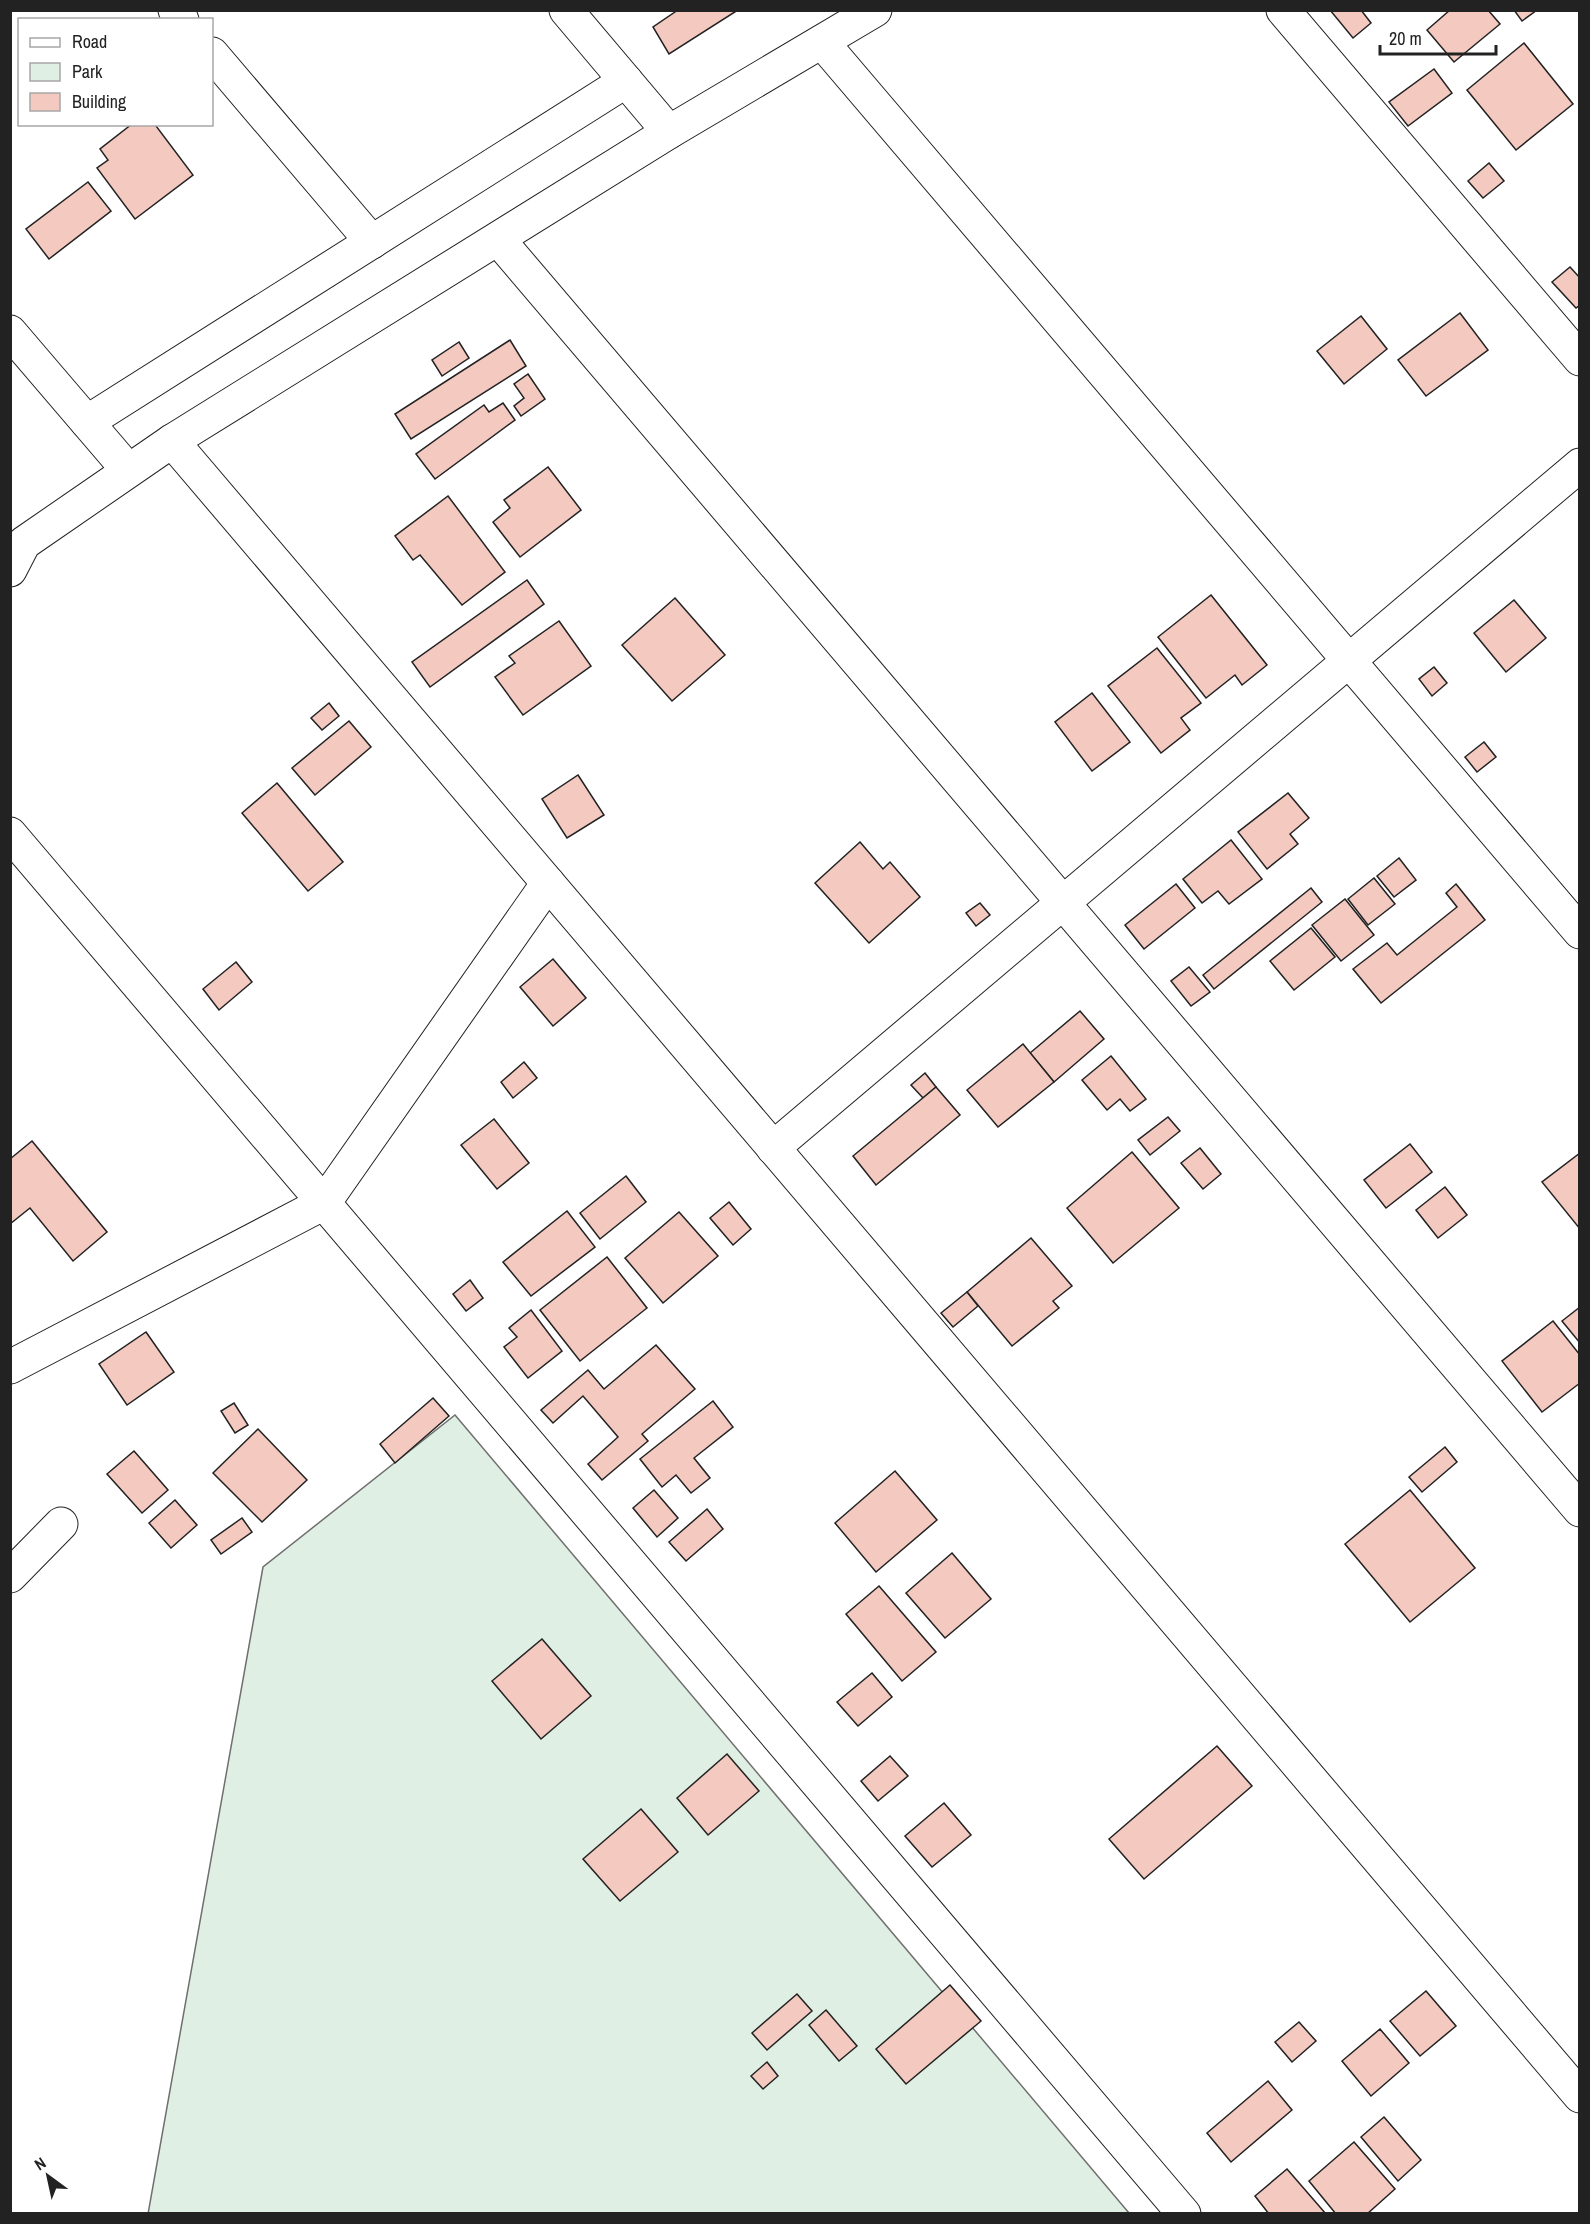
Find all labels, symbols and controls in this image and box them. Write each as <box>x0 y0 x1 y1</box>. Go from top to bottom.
legend <box>18 18 213 126</box>
scale bar <box>1380 18 1496 56</box>
text: 20 m <box>1389 26 1422 51</box>
text: Road <box>72 29 107 54</box>
text: Park <box>72 59 103 84</box>
text: Building <box>72 89 127 114</box>
north arrow <box>18 2146 78 2206</box>
text: N <box>30 2152 50 2175</box>

